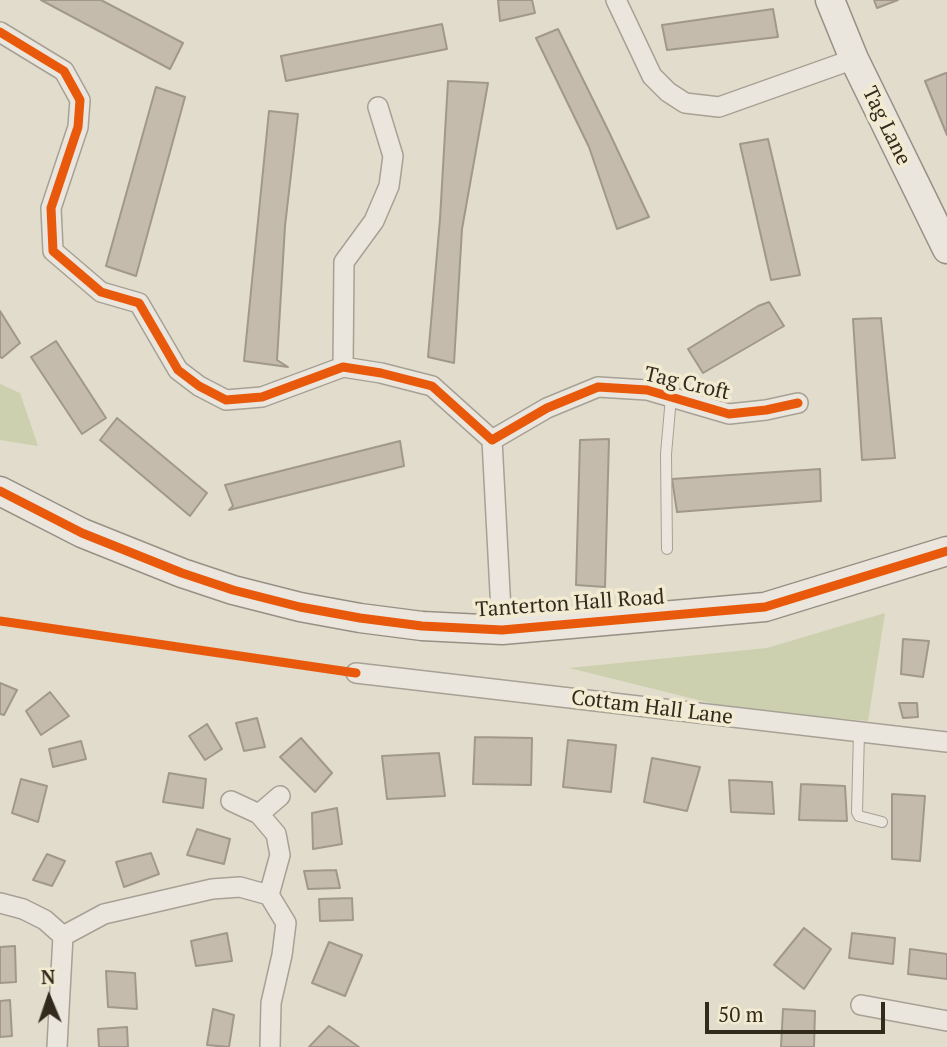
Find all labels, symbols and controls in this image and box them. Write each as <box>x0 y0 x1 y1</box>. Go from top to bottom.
street label: Tag Lane <box>856 83 916 169</box>
street label: Tag Croft <box>642 362 732 406</box>
street label: Tanterton Hall Road <box>475 585 665 623</box>
street label: Cottam Hall Lane <box>570 686 734 730</box>
north arrow <box>14 963 84 1033</box>
text: N <box>41 964 56 989</box>
scale bar <box>709 988 889 1032</box>
text: 50 m <box>718 1000 764 1028</box>

